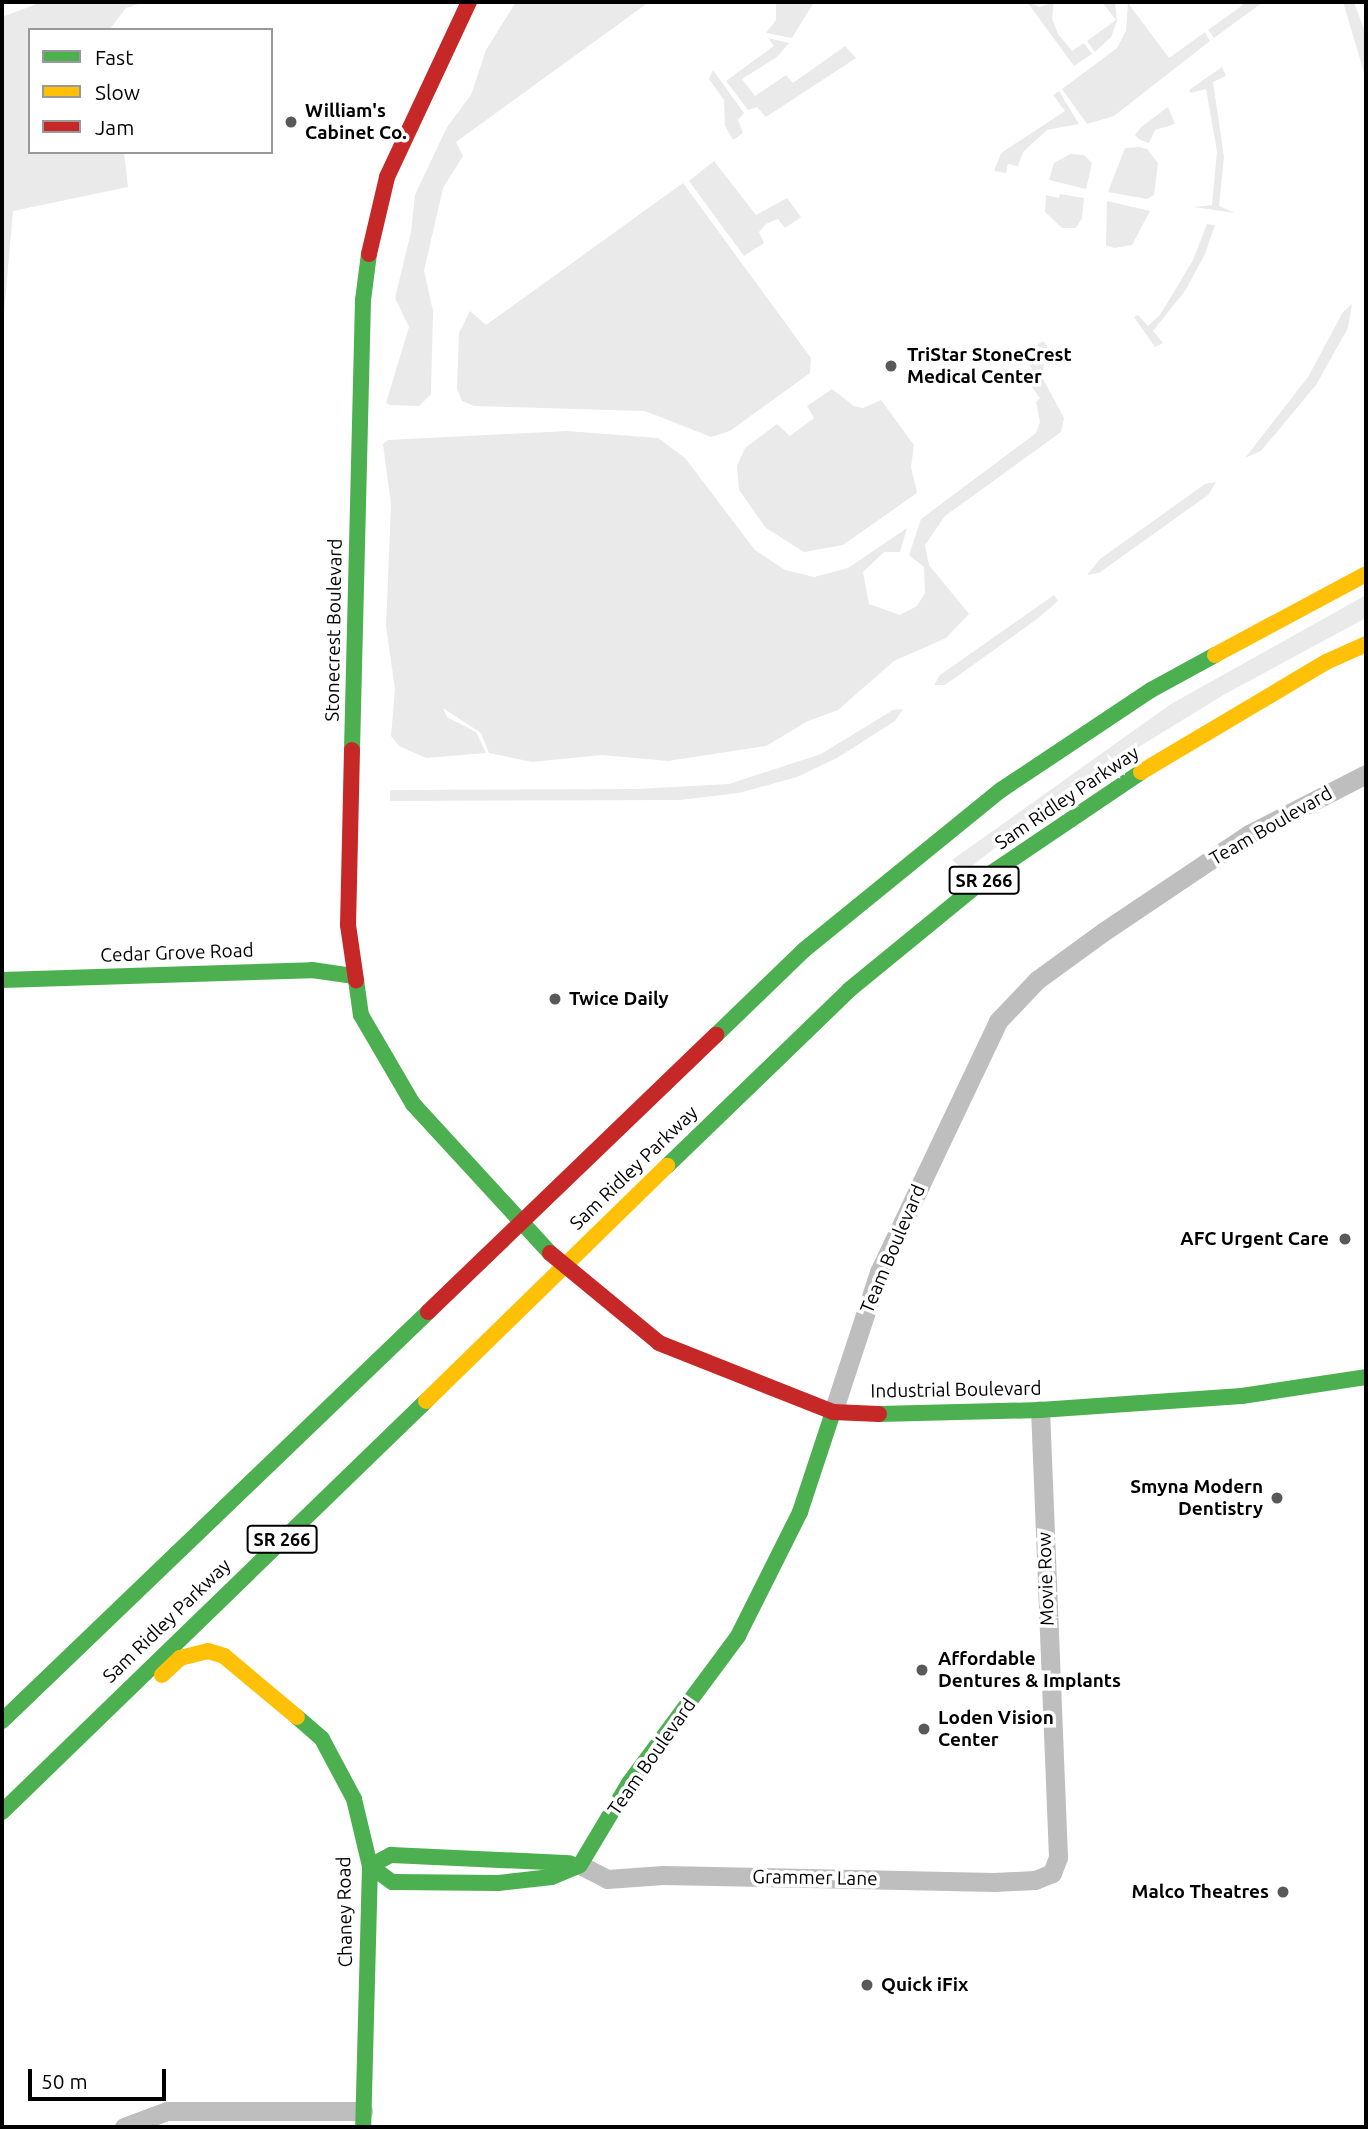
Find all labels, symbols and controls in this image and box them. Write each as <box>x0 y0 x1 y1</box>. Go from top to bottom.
legend <box>28 28 273 154</box>
text: Fast <box>95 45 133 69</box>
text: Slow <box>95 80 140 104</box>
place label: William's Cabinet Co. <box>305 100 407 144</box>
marker: William's Cabinet Co. <box>283 114 299 130</box>
text: Jam <box>95 115 134 139</box>
place label: TriStar StoneCrest Medical Center <box>907 344 1072 388</box>
marker: TriStar StoneCrest Medical Center <box>881 356 901 376</box>
street label: Stonecrest Boulevard <box>321 538 347 722</box>
street label: Sam Ridley Parkway <box>991 741 1143 855</box>
street label: Team Boulevard <box>1206 782 1336 870</box>
road number: SR 266 <box>947 866 1021 894</box>
street label: Cedar Grove Road <box>100 939 254 967</box>
place label: Twice Daily <box>569 988 669 1010</box>
marker: Twice Daily <box>547 991 563 1007</box>
street label: Sam Ridley Parkway <box>565 1101 703 1235</box>
street label: Team Boulevard <box>856 1181 930 1317</box>
place label: AFC Urgent Care <box>1180 1228 1329 1250</box>
marker: AFC Urgent Care <box>1335 1229 1355 1249</box>
street label: Industrial Boulevard <box>870 1377 1042 1403</box>
place label: Smyna Modern Dentistry <box>1130 1476 1263 1520</box>
marker: Smyna Modern Dentistry <box>1269 1490 1285 1506</box>
road number: SR 266 <box>245 1524 319 1554</box>
street label: Movie Row <box>1033 1532 1059 1626</box>
street label: Sam Ridley Parkway <box>98 1554 236 1688</box>
place label: Affordable Dentures & Implants <box>938 1648 1121 1692</box>
marker: Affordable Dentures & Implants <box>912 1660 932 1680</box>
street label: Team Boulevard <box>603 1694 701 1820</box>
place label: Loden Vision Center <box>938 1707 1054 1751</box>
marker: Loden Vision Center <box>916 1721 932 1737</box>
street label: Chaney Road <box>333 1856 357 1968</box>
street label: Grammer Lane <box>752 1866 878 1890</box>
place label: Malco Theatres <box>1132 1881 1269 1903</box>
marker: Malco Theatres <box>1275 1884 1291 1900</box>
place label: Quick iFix <box>881 1974 968 1996</box>
marker: Quick iFix <box>859 1977 875 1993</box>
scale bar <box>32 2056 170 2100</box>
text: 50 m <box>41 2069 88 2093</box>

